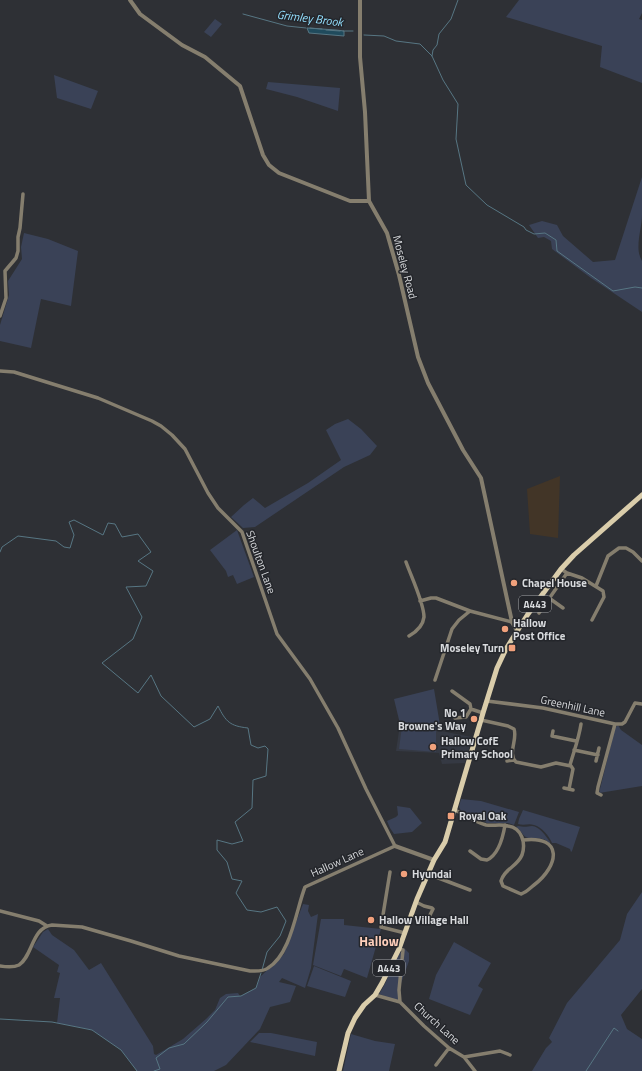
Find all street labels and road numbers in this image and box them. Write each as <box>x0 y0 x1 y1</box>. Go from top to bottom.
street label: Moseley Road <box>389 233 421 301</box>
street label: Shoulton Lane <box>242 528 280 596</box>
road number: A443 <box>519 596 551 612</box>
street label: Greenhill Lane <box>539 691 607 721</box>
street label: Hallow Lane <box>308 843 367 881</box>
road number: A443 <box>373 960 405 976</box>
street label: Church Lane <box>411 998 464 1048</box>

